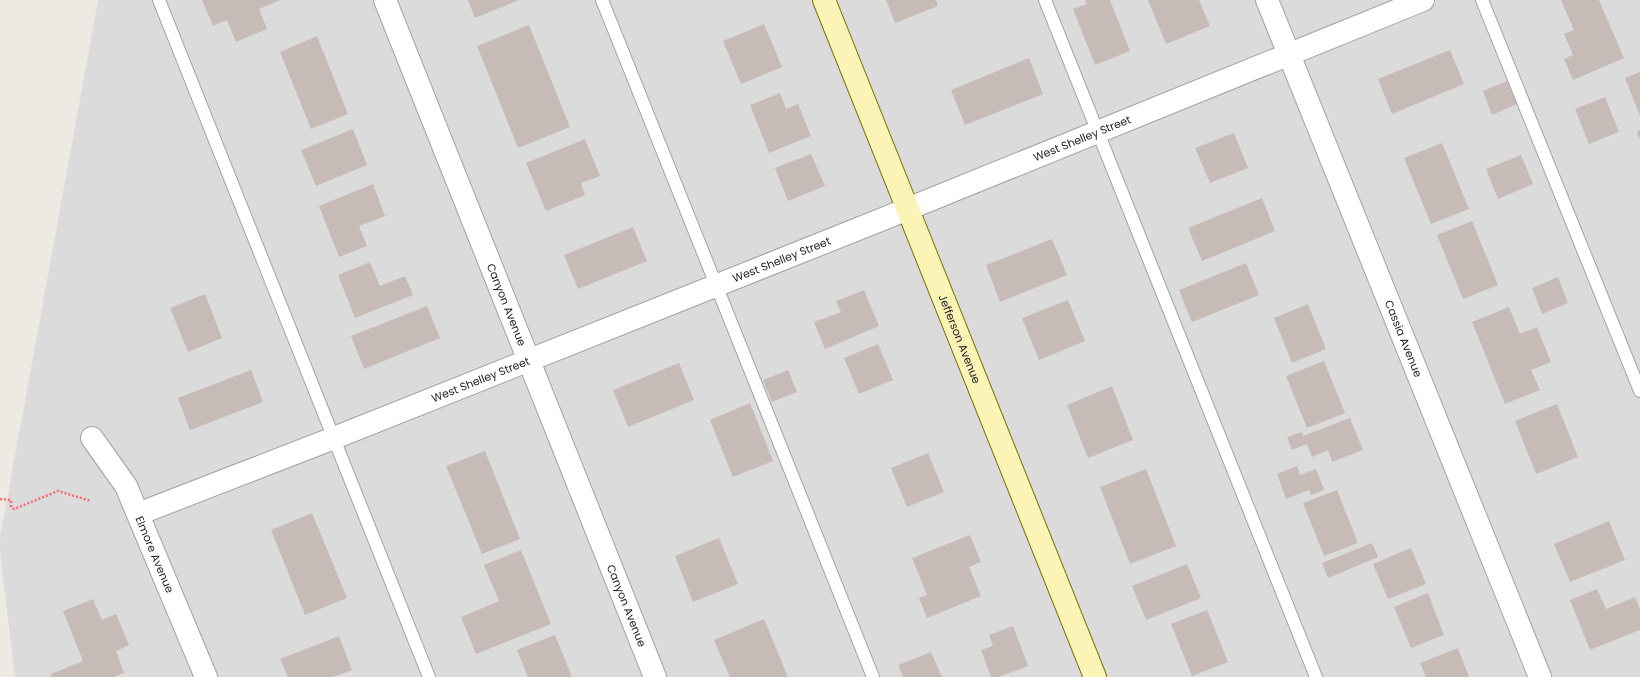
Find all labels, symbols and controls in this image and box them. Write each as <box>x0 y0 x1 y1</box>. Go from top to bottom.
street label: West Shelley Street <box>1031 111 1133 165</box>
street label: West Shelley Street <box>730 233 833 286</box>
street label: Canyon Avenue <box>483 261 530 348</box>
street label: Jefferson Avenue <box>935 292 985 386</box>
street label: Cassia Avenue <box>1381 298 1426 380</box>
street label: West Shelley Street <box>429 353 532 406</box>
street label: Elmore Avenue <box>131 514 178 595</box>
street label: Canyon Avenue <box>603 562 650 649</box>

